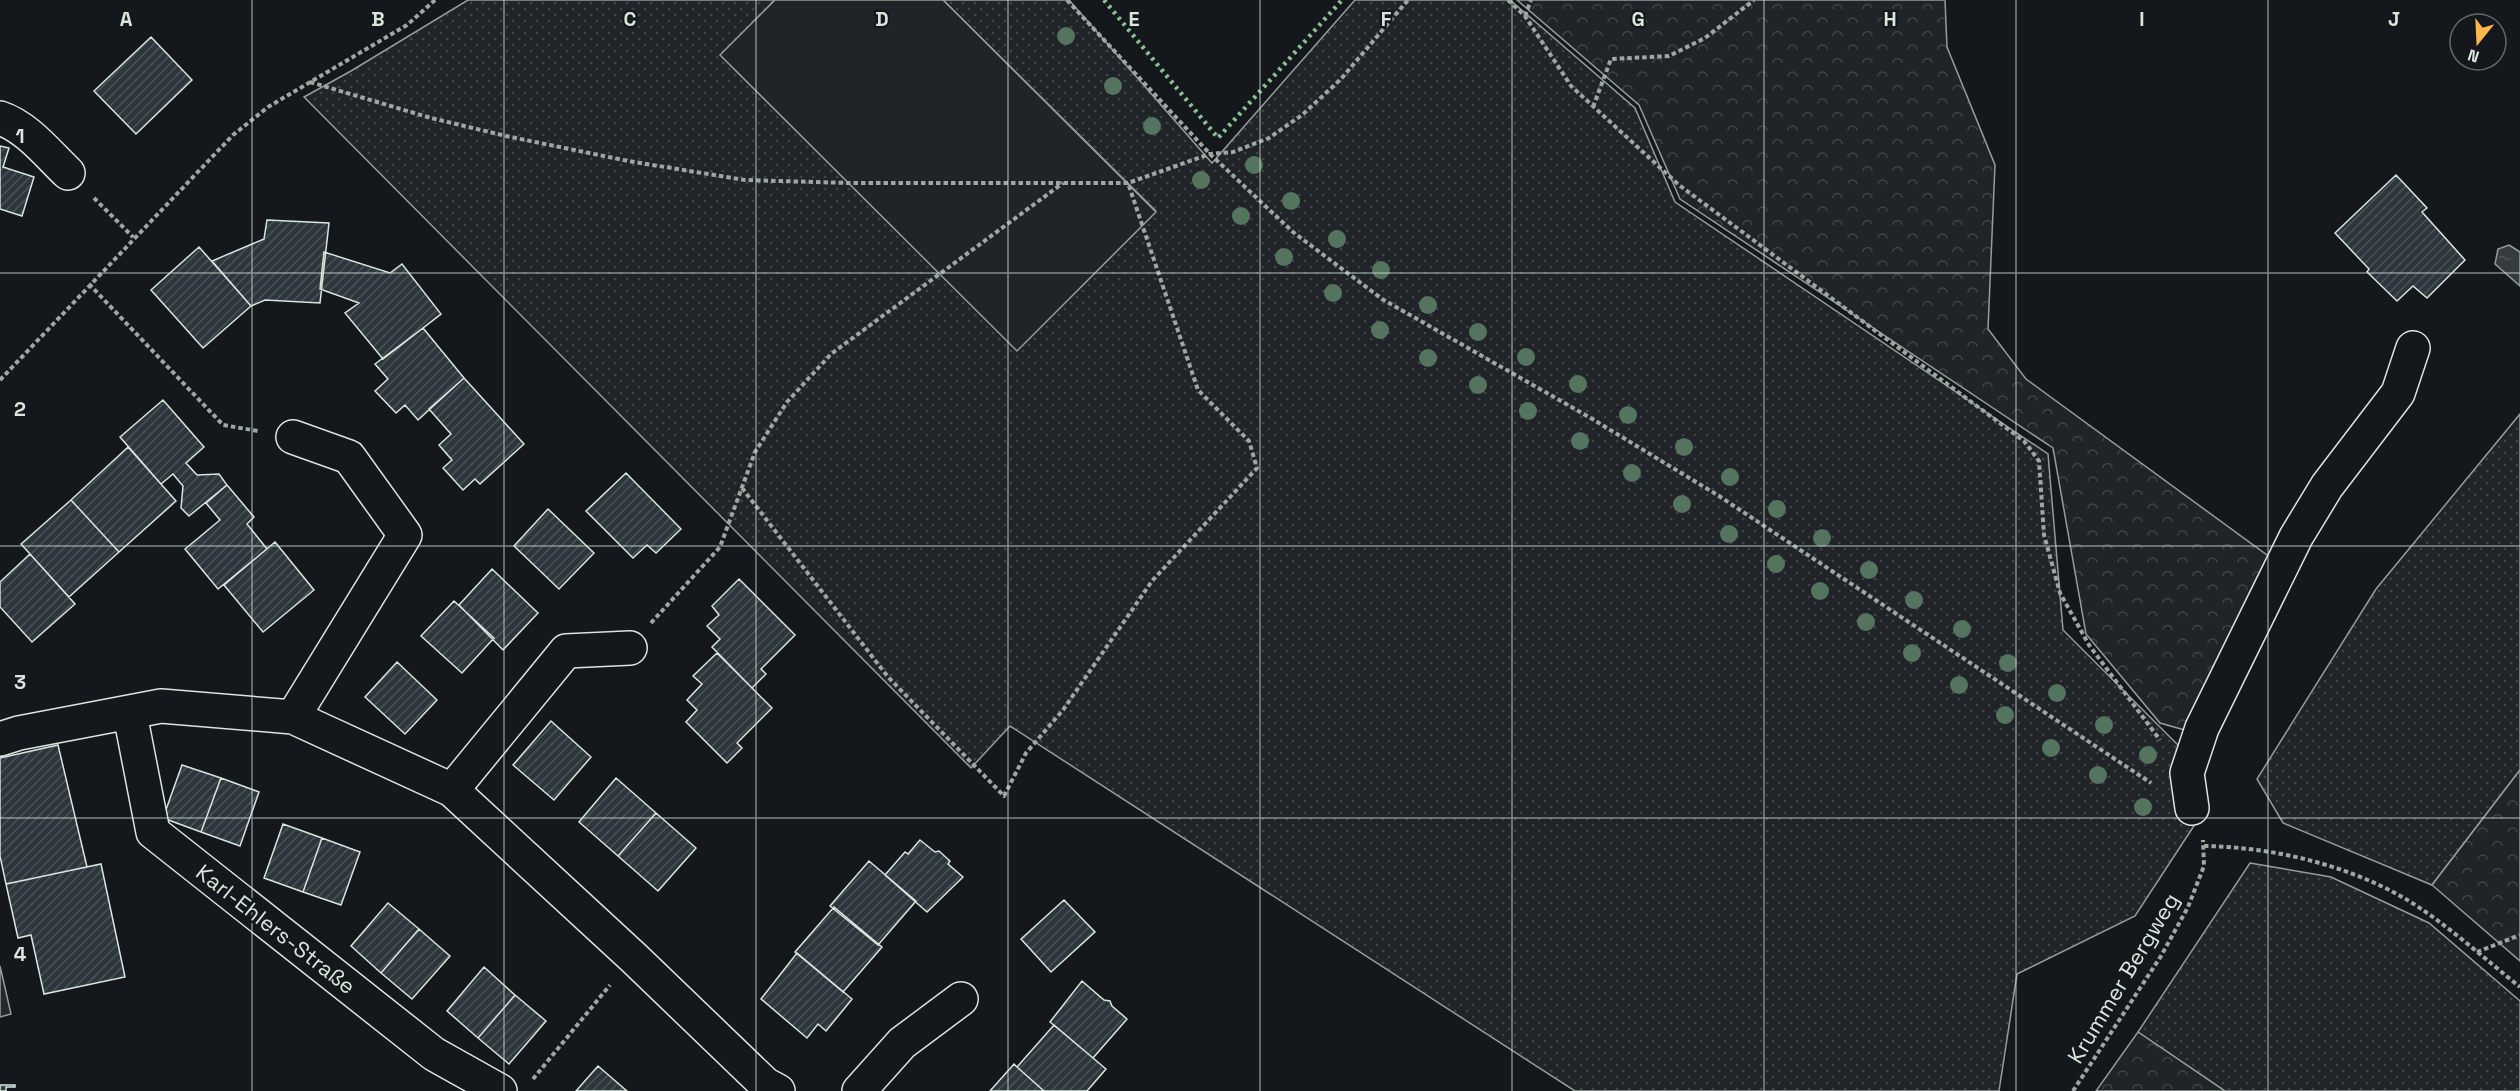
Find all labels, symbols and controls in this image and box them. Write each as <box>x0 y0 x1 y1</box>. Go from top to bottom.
text: A <box>120 6 133 32</box>
text: B <box>371 6 385 32</box>
text: C <box>624 6 637 32</box>
text: D <box>875 6 889 32</box>
text: E <box>1128 6 1140 32</box>
text: F <box>1381 6 1392 32</box>
text: G <box>1631 6 1645 32</box>
text: H <box>1883 6 1897 32</box>
text: I <box>2139 6 2145 32</box>
text: J <box>2388 6 2400 32</box>
north arrow <box>2448 12 2508 72</box>
text: N <box>2465 44 2482 67</box>
text: 1 <box>15 123 25 149</box>
text: 2 <box>14 396 26 422</box>
text: 3 <box>14 669 26 695</box>
street label: Karl-Ehlers-Straße <box>191 858 361 1000</box>
street label: Krummer Bergweg <box>2061 888 2185 1068</box>
text: 4 <box>14 941 27 967</box>

